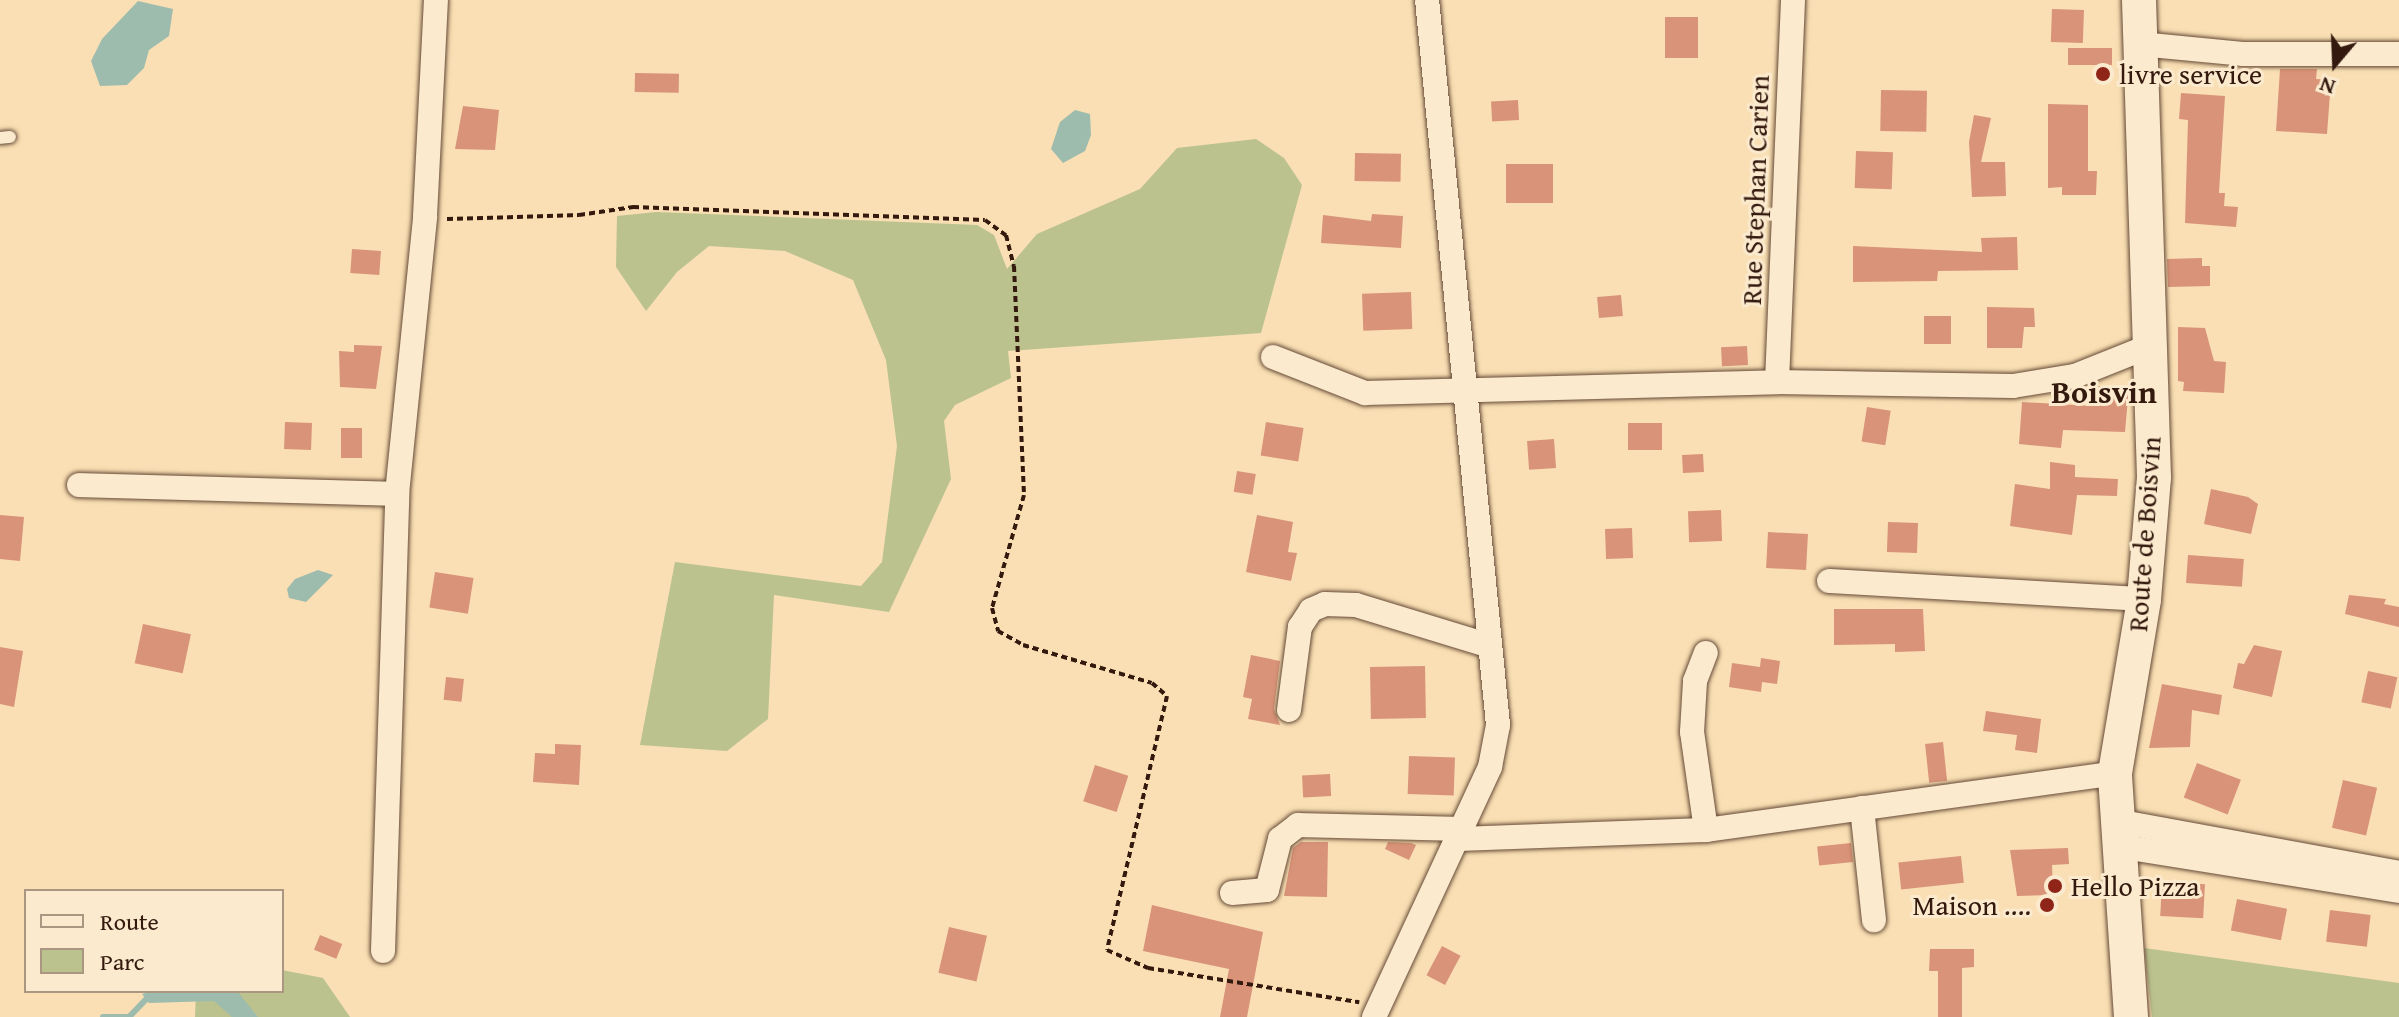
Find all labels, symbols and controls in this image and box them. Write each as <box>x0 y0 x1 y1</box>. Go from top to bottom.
north arrow <box>2295 24 2375 104</box>
place label: livre service <box>2119 57 2262 91</box>
marker: livre service <box>2094 65 2112 83</box>
text: N <box>2315 69 2339 104</box>
street label: Rue Stephan Carien <box>1734 75 1776 305</box>
district label: Boisvin <box>2051 373 2157 411</box>
street label: Route de Boisvin <box>2120 435 2168 633</box>
place label: Hello Pizza <box>2071 869 2200 903</box>
marker: Hello Pizza <box>2046 877 2064 895</box>
place label: Maison .... <box>1912 888 2031 922</box>
legend <box>24 889 284 993</box>
marker: Maison .... <box>2038 896 2056 914</box>
text: Route <box>100 904 159 939</box>
text: Parc <box>100 944 144 979</box>

